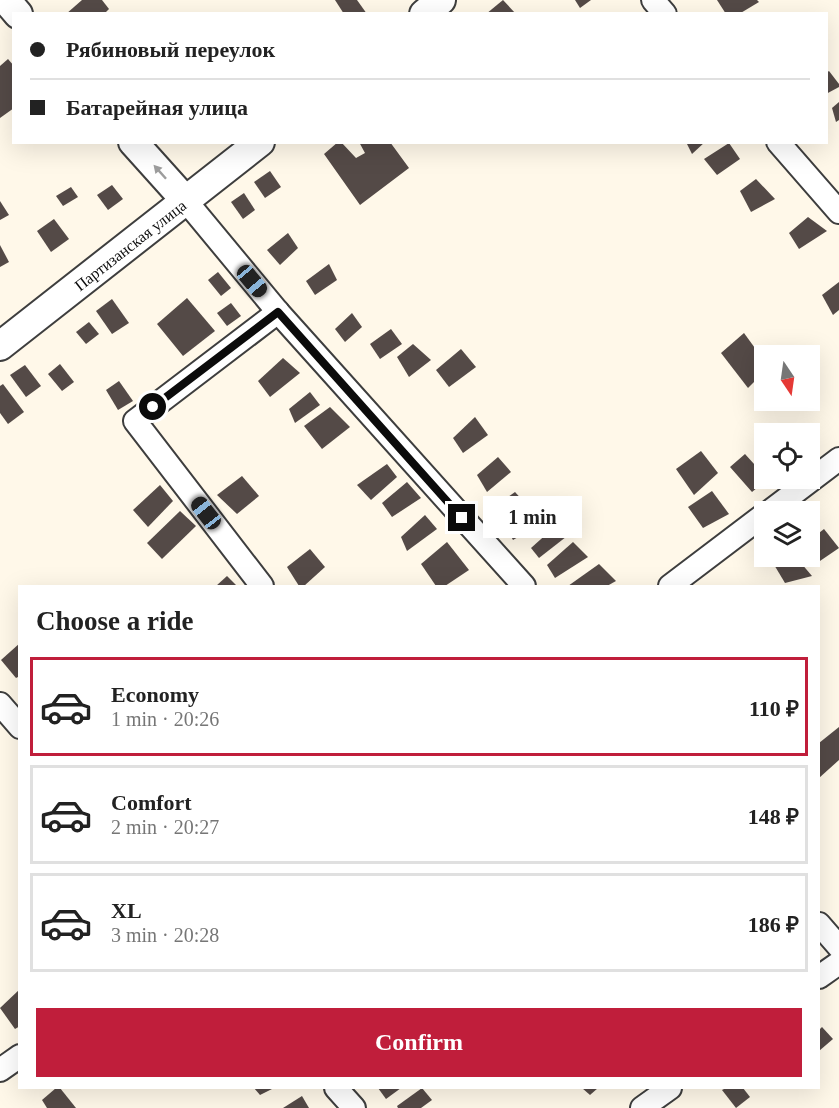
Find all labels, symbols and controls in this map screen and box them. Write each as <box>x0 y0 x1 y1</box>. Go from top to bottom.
text: Рябиновый переулок <box>66 37 275 62</box>
text: Батарейная улица <box>66 95 248 120</box>
one-way arrow <box>154 165 167 180</box>
street label: Партизанская улица <box>71 197 190 295</box>
car <box>234 261 270 301</box>
north arrow <box>754 345 820 411</box>
map controls <box>754 345 820 567</box>
route start <box>139 393 166 420</box>
button: locate <box>754 423 820 489</box>
car <box>188 493 224 533</box>
callout: 1 min <box>483 497 582 539</box>
button: layers <box>754 501 820 567</box>
route end <box>448 504 475 531</box>
text: 1 min <box>508 506 557 528</box>
text: Choose a ride <box>36 606 194 636</box>
icon: car <box>39 680 93 734</box>
text: Economy <box>111 682 199 707</box>
text: 110 ₽ <box>749 696 799 721</box>
text: 1 min · 20:26 <box>111 708 219 730</box>
icon: car <box>39 788 93 842</box>
text: Comfort <box>111 790 192 815</box>
text: 148 ₽ <box>748 804 799 829</box>
text: 2 min · 20:27 <box>111 816 219 838</box>
icon: car <box>39 896 93 950</box>
text: XL <box>111 898 142 923</box>
text: 186 ₽ <box>748 912 799 937</box>
text: 3 min · 20:28 <box>111 924 219 946</box>
button: Confirm <box>36 1008 802 1077</box>

